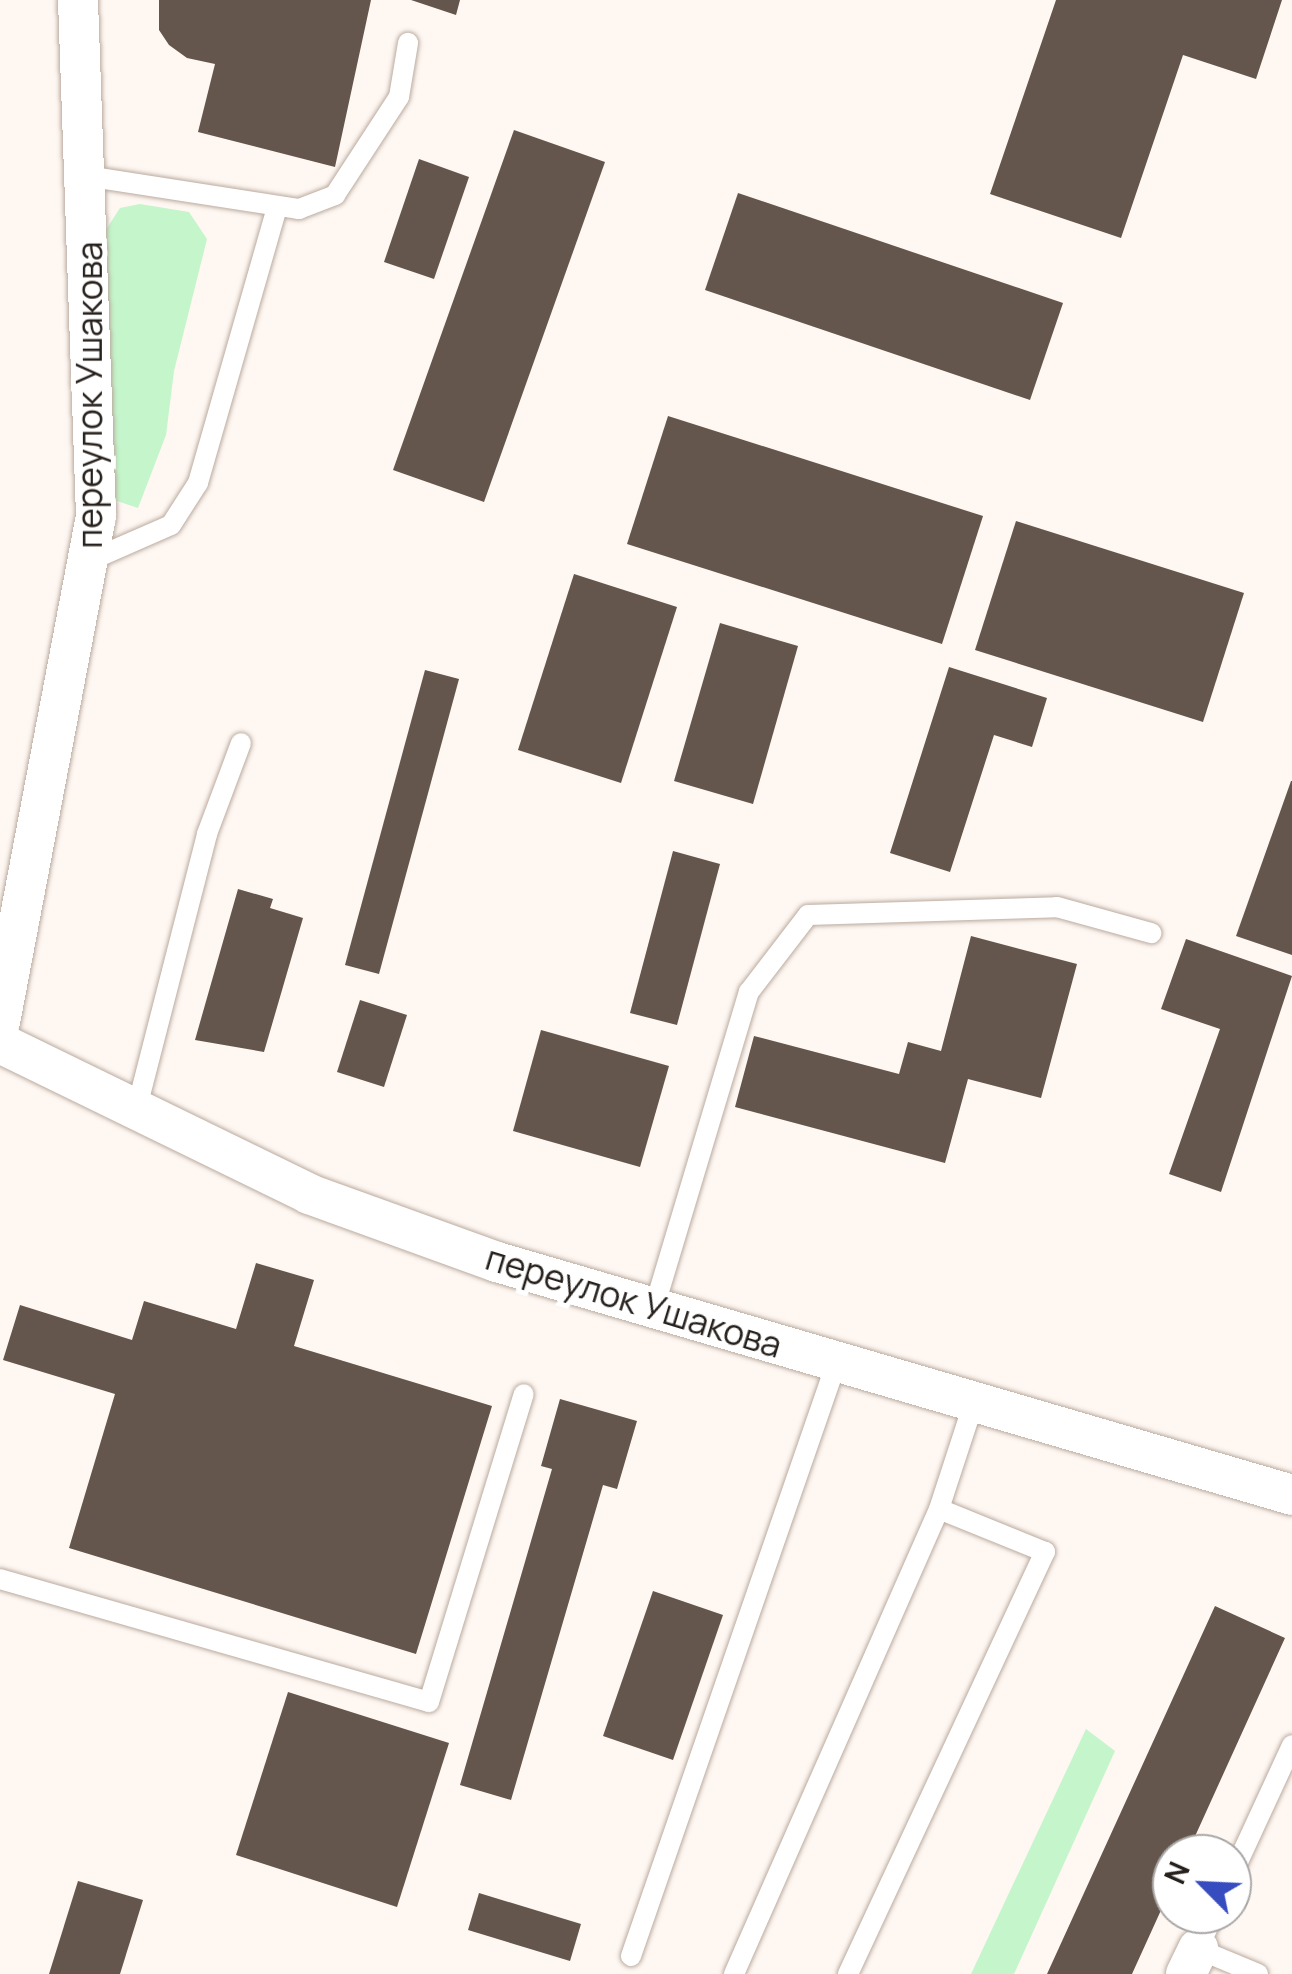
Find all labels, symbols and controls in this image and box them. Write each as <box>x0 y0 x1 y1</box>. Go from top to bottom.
street label: переулок Ушакова <box>68 241 110 549</box>
street label: переулок Ушакова <box>481 1236 787 1366</box>
north arrow <box>1152 1834 1252 1934</box>
text: N <box>1155 1856 1198 1890</box>

